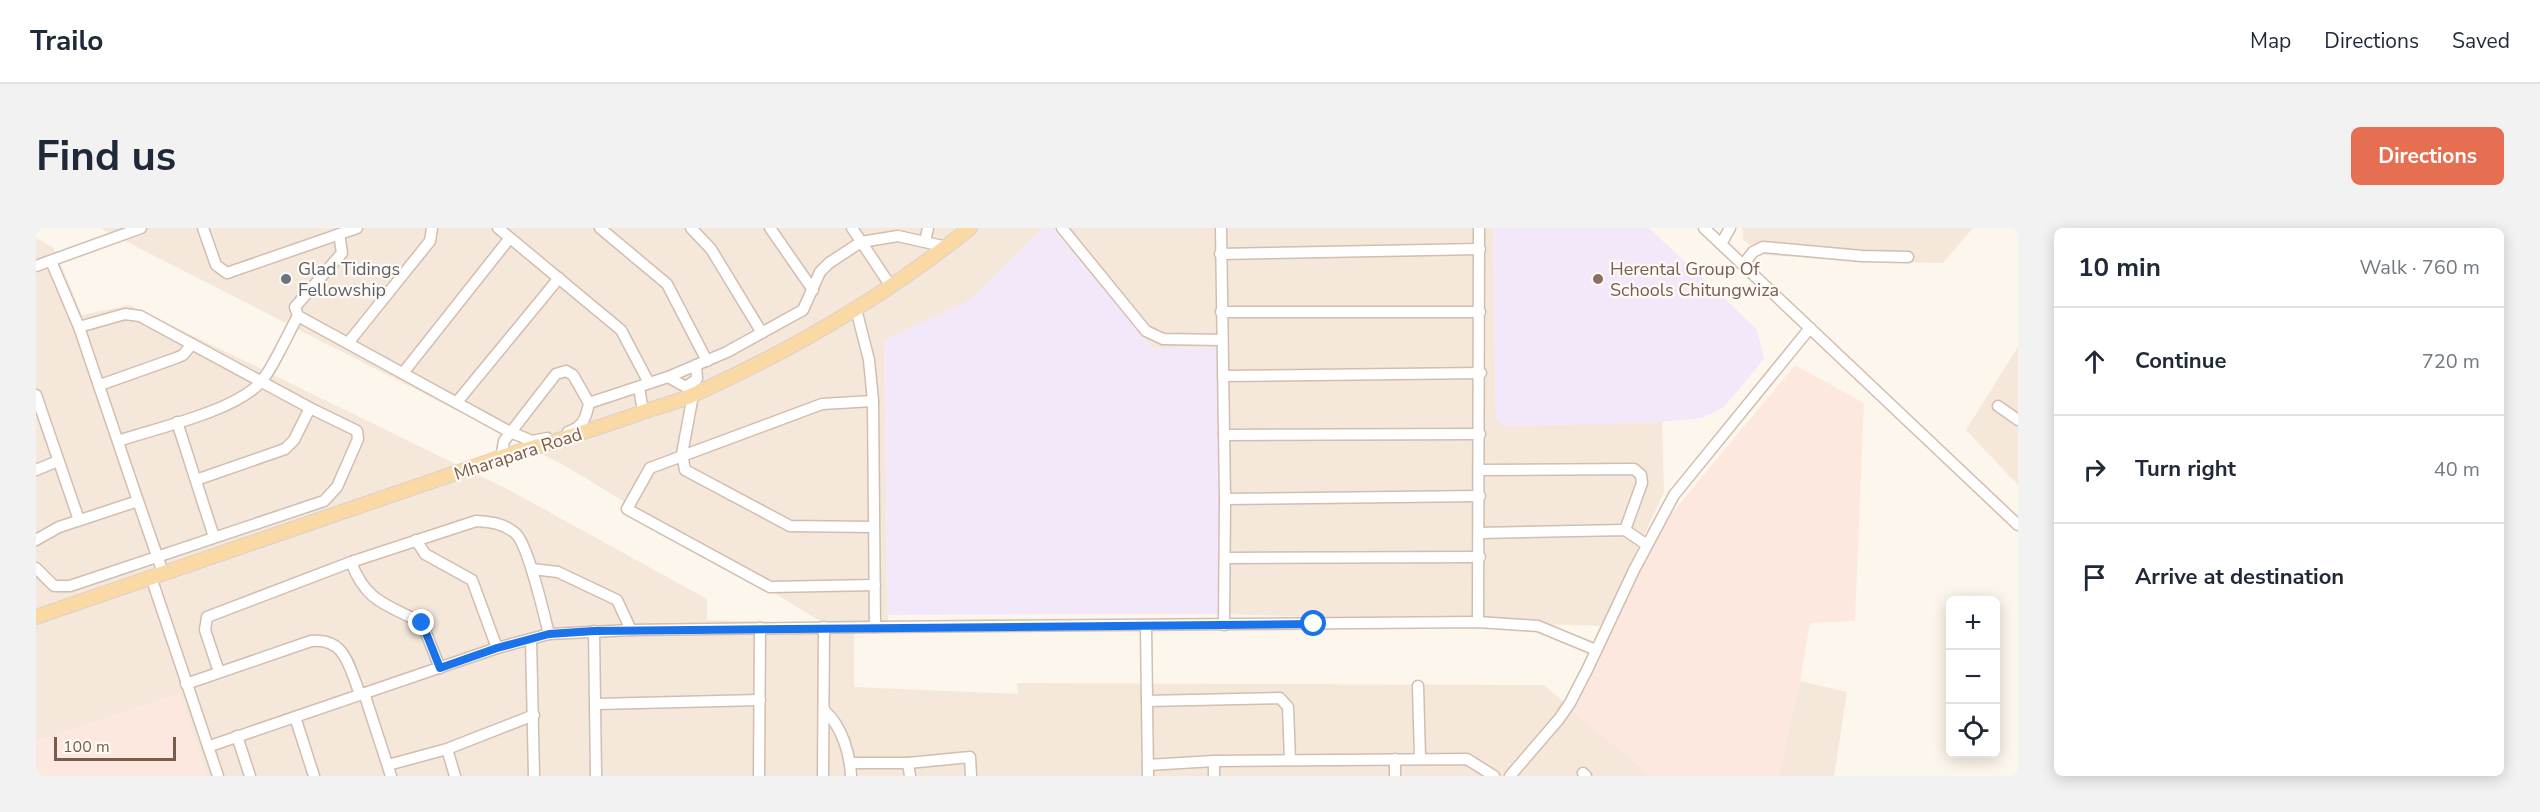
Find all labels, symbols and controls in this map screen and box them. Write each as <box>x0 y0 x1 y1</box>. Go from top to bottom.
text: Trailo <box>30 22 103 60</box>
text: Map <box>2250 27 2291 55</box>
text: Directions <box>2324 27 2419 55</box>
text: Saved <box>2452 27 2510 55</box>
button: Directions <box>2351 127 2504 185</box>
text: Find us <box>36 128 176 185</box>
text: 10 min <box>2078 250 2161 285</box>
text: Walk · 760 m <box>2360 254 2480 281</box>
place label: Glad Tidings Fellowship <box>298 257 400 302</box>
place label: Herental Group Of Schools Chitungwiza <box>1610 257 1779 302</box>
marker: Glad Tidings Fellowship <box>279 272 293 286</box>
marker: Herental Group Of Schools Chitungwiza <box>1591 272 1605 286</box>
icon: ahead <box>2078 345 2111 378</box>
text: Continue <box>2135 346 2226 376</box>
text: 720 m <box>2422 348 2480 375</box>
street label: Mharapara Road <box>451 422 585 486</box>
icon: right <box>2078 453 2111 486</box>
text: Turn right <box>2135 454 2236 484</box>
text: 40 m <box>2434 456 2480 483</box>
icon: arrive <box>2078 561 2111 594</box>
text: Arrive at destination <box>2135 562 2344 592</box>
map controls <box>1946 596 2000 758</box>
button: + <box>1946 596 2000 650</box>
route end <box>408 609 434 635</box>
route start <box>1300 610 1326 636</box>
button: − <box>1946 650 2000 704</box>
button: locate <box>1946 704 2000 758</box>
scale bar <box>54 734 176 762</box>
text: 100 m <box>63 736 110 758</box>

